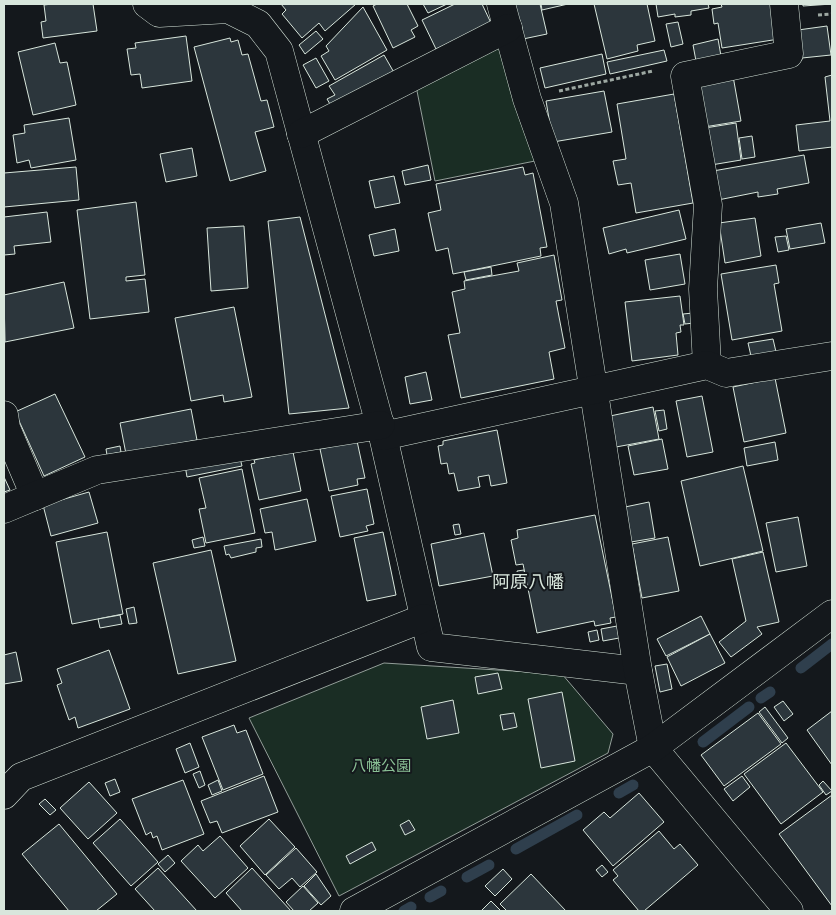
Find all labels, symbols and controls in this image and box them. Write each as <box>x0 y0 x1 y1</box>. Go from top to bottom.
district label: 阿原八幡 <box>492 571 564 592</box>
park label: 八幡公園 <box>351 757 411 775</box>

